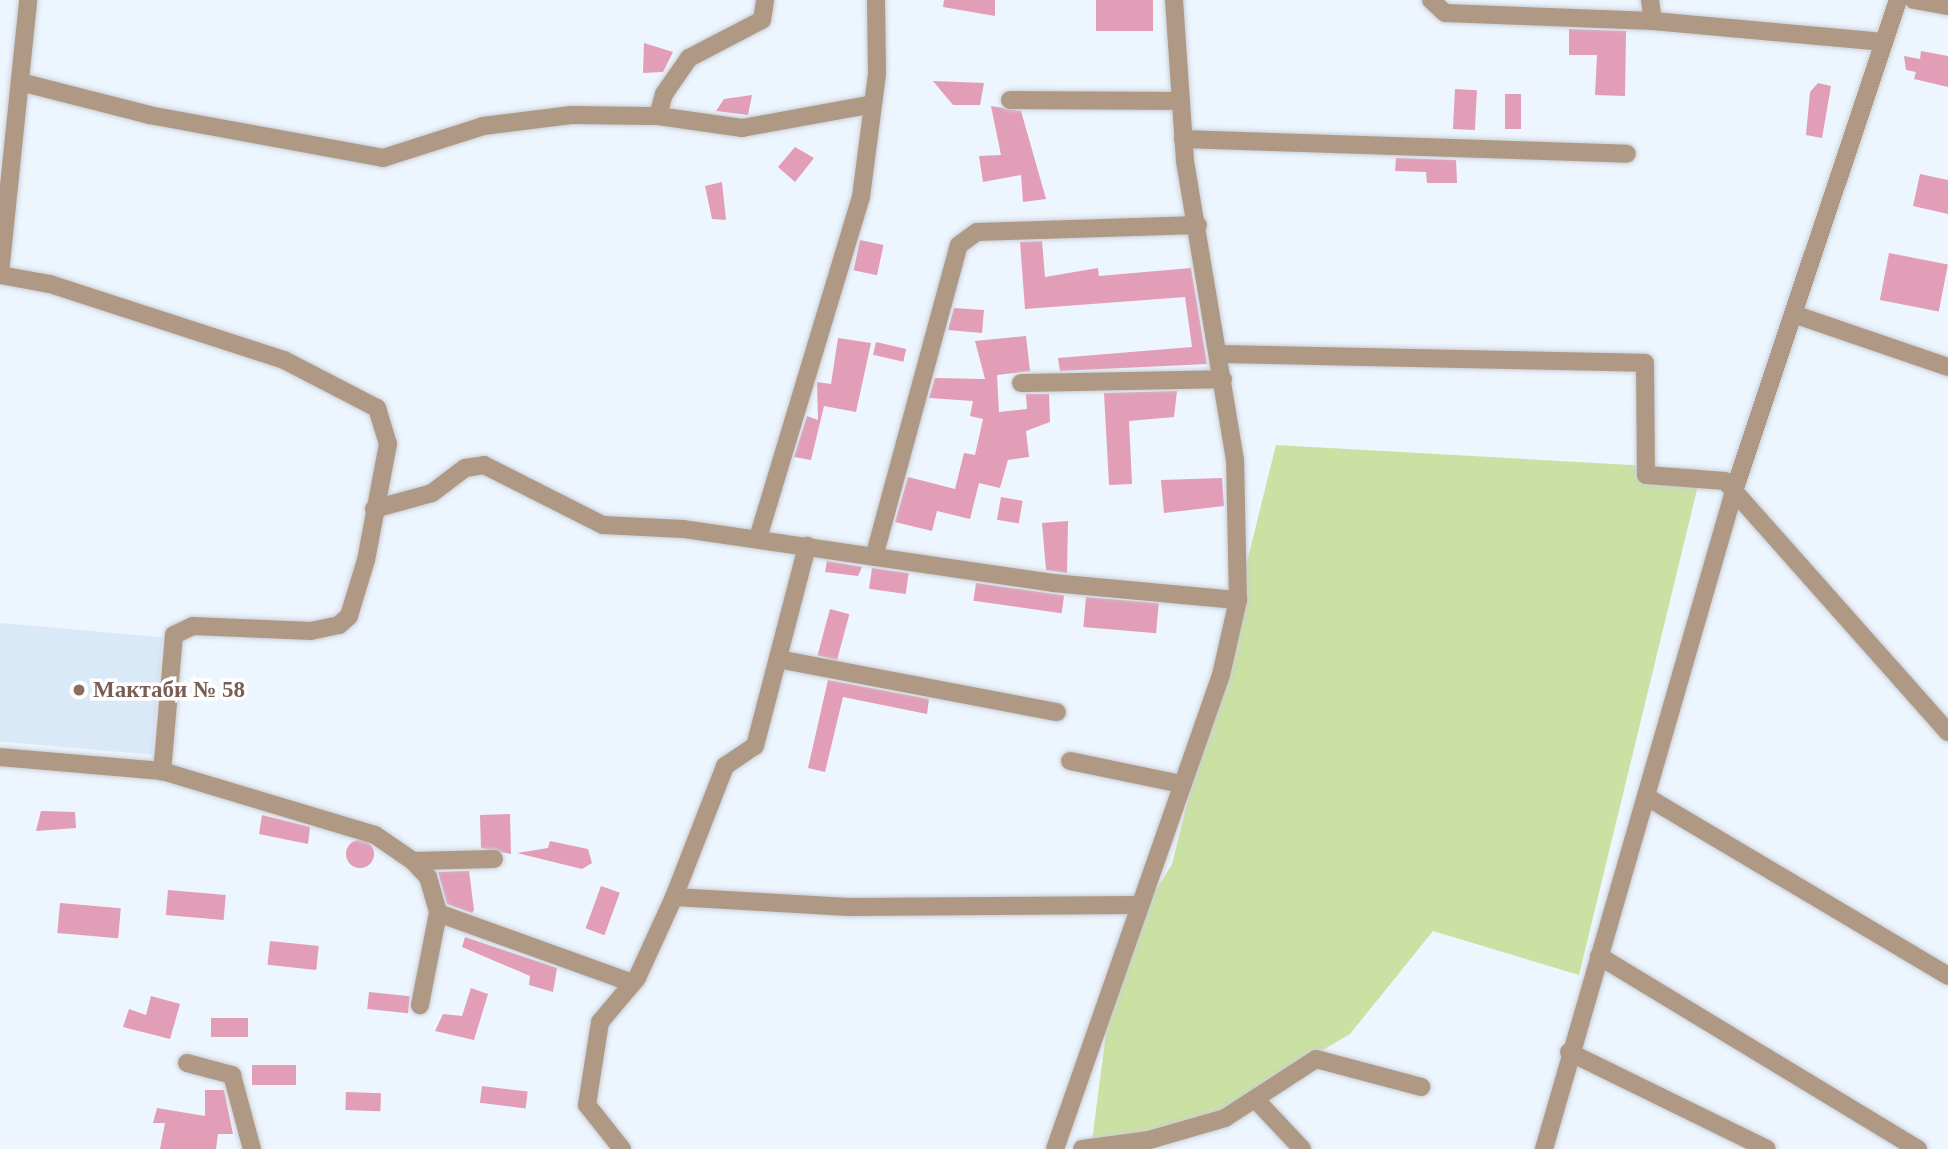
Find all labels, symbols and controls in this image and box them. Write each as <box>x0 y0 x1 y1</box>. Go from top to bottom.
place label: Мактаби № 58 <box>93 676 245 704</box>
marker: Мактаби № 58 <box>71 682 87 698</box>

